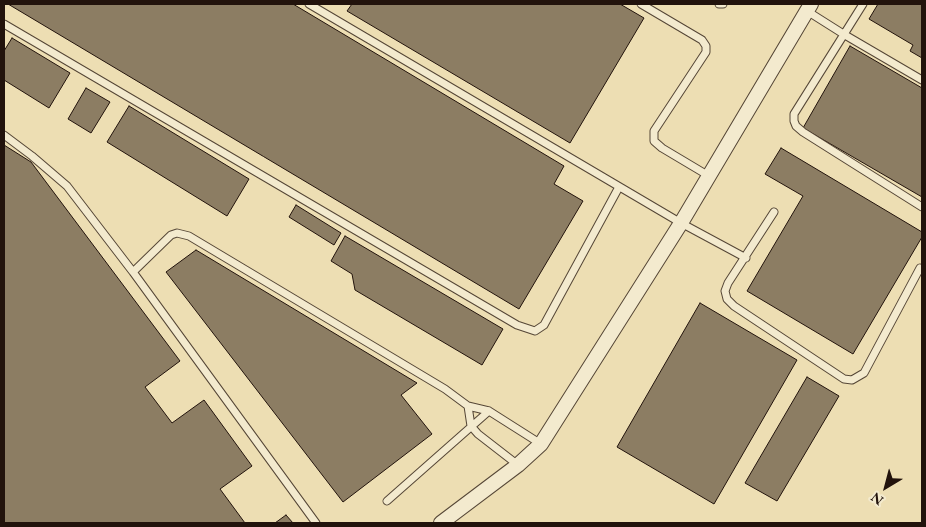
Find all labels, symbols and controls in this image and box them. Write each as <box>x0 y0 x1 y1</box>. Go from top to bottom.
north arrow <box>861 462 911 512</box>
text: N <box>867 488 887 510</box>

